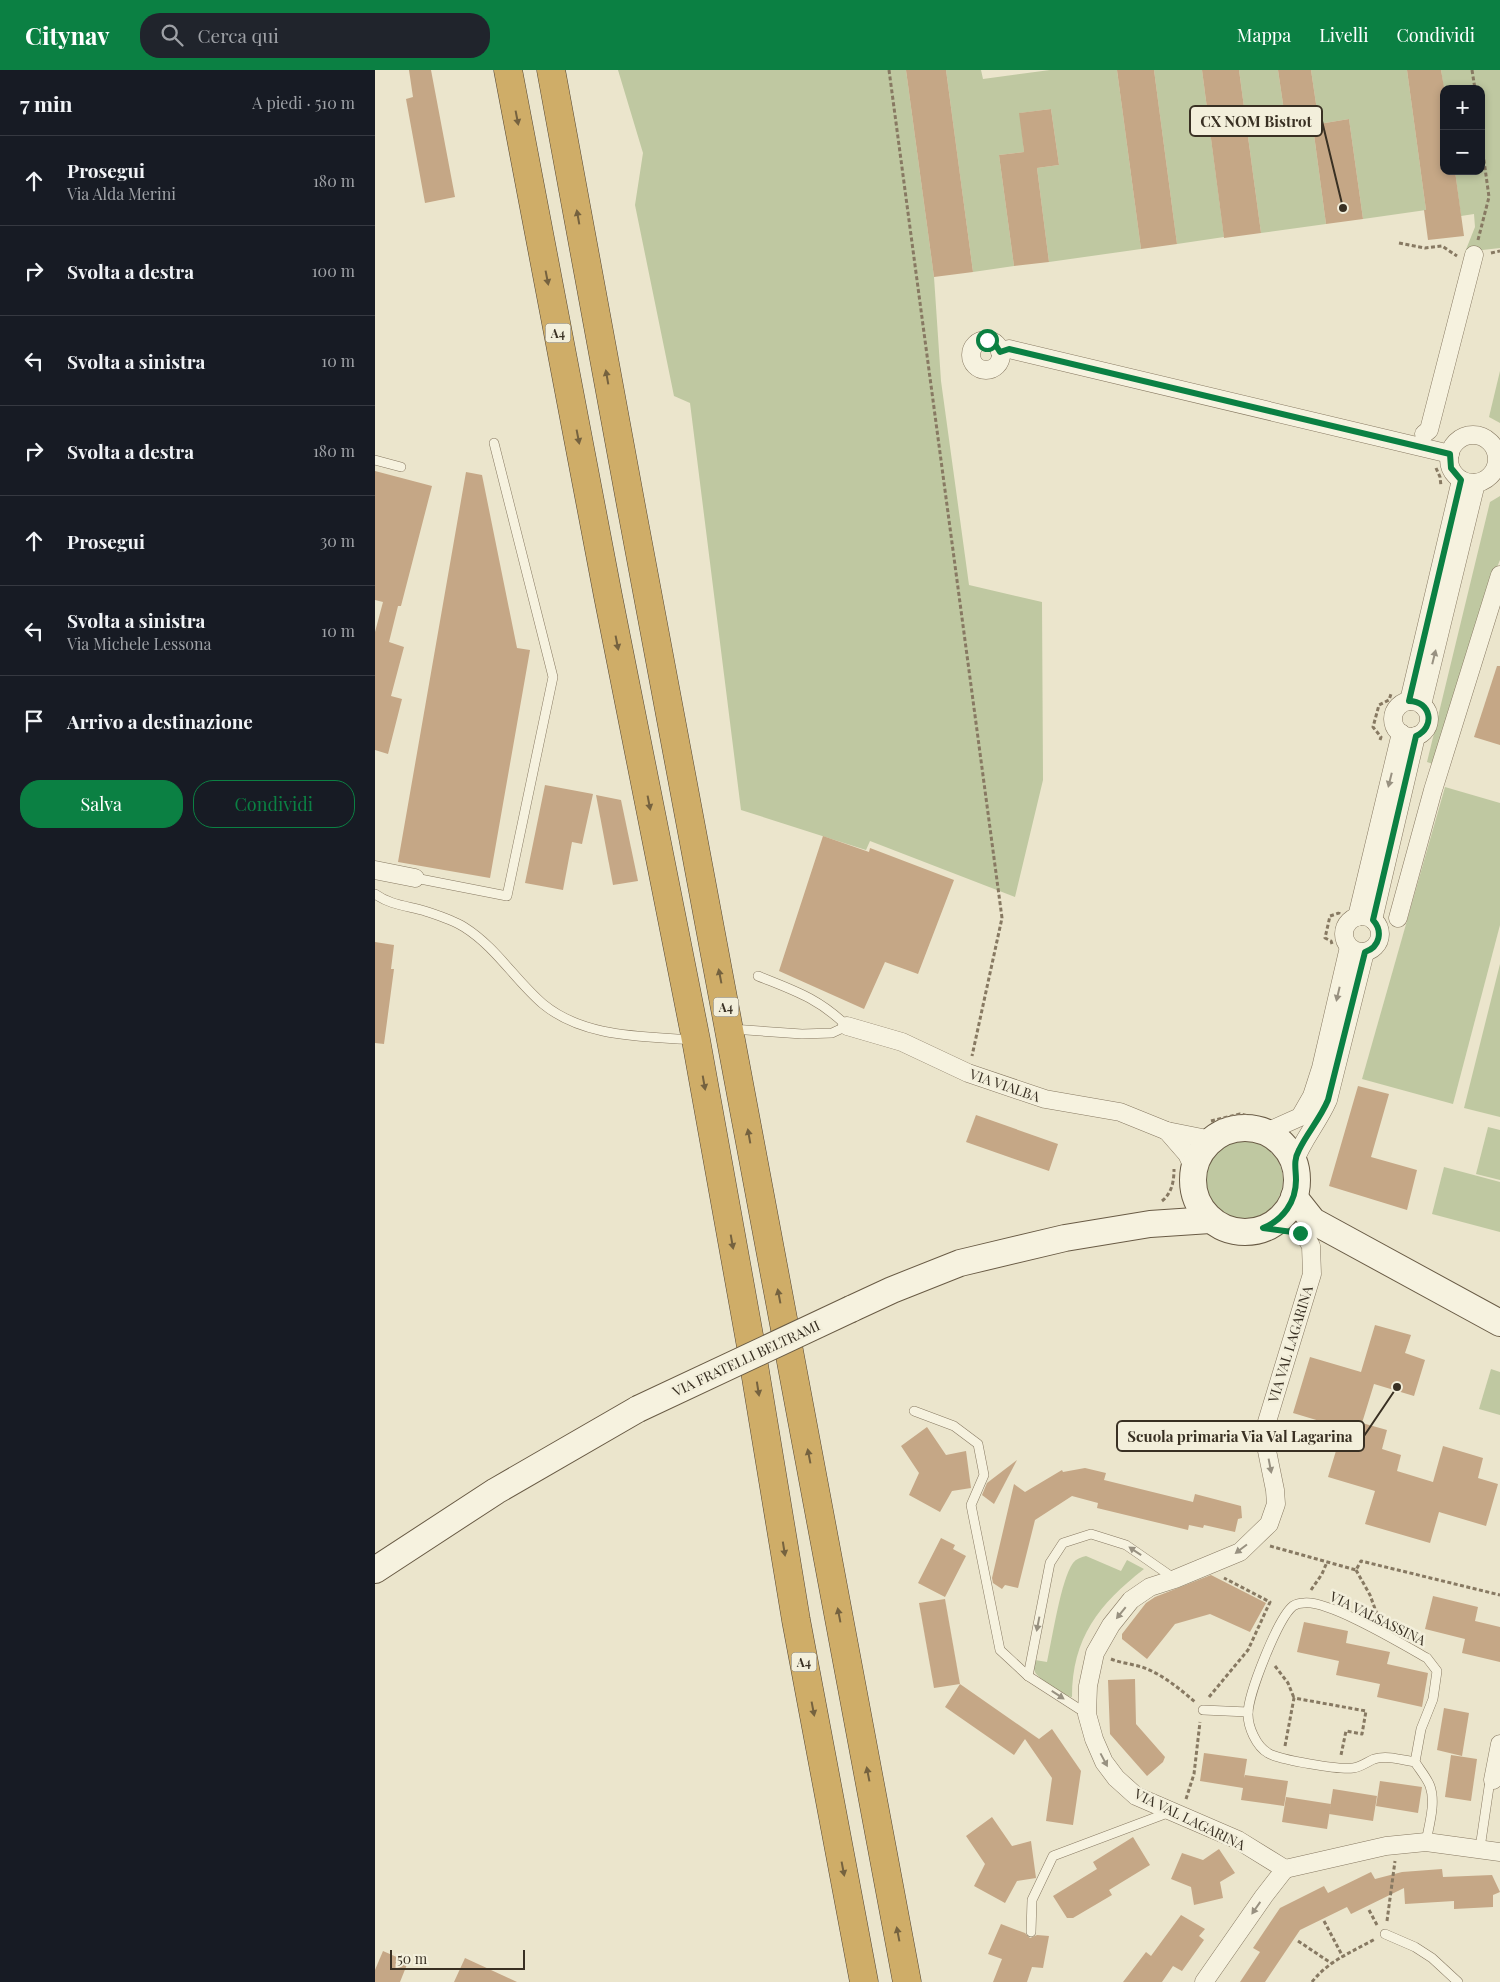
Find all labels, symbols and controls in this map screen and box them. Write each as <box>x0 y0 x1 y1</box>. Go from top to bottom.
search box <box>140 13 490 58</box>
text: Citynav <box>25 19 110 51</box>
icon: search <box>158 21 186 49</box>
text: Cerca qui <box>198 22 279 48</box>
text: Mappa <box>1237 23 1291 47</box>
text: Livelli <box>1319 23 1368 47</box>
text: Condividi <box>1396 23 1475 47</box>
map controls <box>1440 85 1485 175</box>
button: + <box>1440 85 1485 130</box>
text: 7 min <box>20 89 73 117</box>
text: A piedi · 510 m <box>252 92 355 113</box>
callout: CX NOM Bistrot <box>1190 106 1322 136</box>
one-way arrow <box>513 110 521 125</box>
text: CX NOM Bistrot <box>1200 111 1313 131</box>
button: − <box>1440 130 1485 175</box>
text: Prosegui <box>67 157 145 183</box>
icon: ahead <box>20 167 48 195</box>
text: 180 m <box>313 170 355 191</box>
text: Via Alda Merini <box>67 183 176 204</box>
one-way arrow <box>573 209 581 225</box>
icon: right <box>20 257 48 285</box>
text: Svolta a destra <box>67 258 194 284</box>
text: 100 m <box>312 260 355 281</box>
one-way arrow <box>544 270 552 286</box>
road number: A4 <box>545 324 571 342</box>
route start <box>976 329 999 352</box>
icon: left <box>20 347 48 375</box>
text: Svolta a sinistra <box>67 348 205 374</box>
text: 10 m <box>321 350 355 371</box>
one-way arrow <box>603 369 611 385</box>
one-way arrow <box>574 430 582 446</box>
icon: right <box>20 437 48 465</box>
text: Svolta a destra <box>67 438 194 464</box>
text: 180 m <box>313 440 355 461</box>
icon: ahead <box>20 527 48 555</box>
text: Prosegui <box>67 528 145 554</box>
text: 30 m <box>320 530 355 551</box>
text: Svolta a sinistra <box>67 607 205 633</box>
icon: left <box>20 617 48 645</box>
text: 10 m <box>321 620 355 641</box>
text: Via Michele Lessona <box>67 633 212 654</box>
one-way arrow <box>614 636 622 652</box>
one-way arrow <box>1430 650 1438 665</box>
icon: arrive <box>20 707 48 735</box>
text: Arrivo a destinazione <box>67 708 253 734</box>
one-way arrow <box>1386 773 1394 788</box>
button: Salva <box>20 780 183 828</box>
button: Condividi <box>193 780 355 828</box>
one-way arrow <box>645 795 653 810</box>
one-way arrow <box>715 968 723 984</box>
one-way arrow <box>1334 987 1342 1002</box>
road number: A4 <box>713 998 739 1016</box>
street label: VIA VIALBA <box>966 1064 1043 1106</box>
one-way arrow <box>700 1075 708 1091</box>
one-way arrow <box>745 1128 753 1144</box>
route end <box>1289 1222 1312 1245</box>
one-way arrow <box>729 1235 737 1251</box>
street label: VIA VAL LAGARINA <box>1263 1283 1317 1406</box>
one-way arrow <box>775 1288 783 1303</box>
street label: VIA FRATELLI BELTRAMI <box>668 1315 823 1401</box>
one-way arrow <box>754 1381 762 1397</box>
callout: Scuola primaria Via Val Lagarina <box>1117 1421 1364 1451</box>
text: Scuola primaria Via Val Lagarina <box>1127 1426 1353 1446</box>
one-way arrow <box>805 1447 813 1463</box>
one-way arrow <box>1266 1458 1274 1474</box>
one-way arrow <box>781 1542 789 1558</box>
one-way arrow <box>1235 1544 1248 1555</box>
one-way arrow <box>1128 1546 1142 1556</box>
street label: VIA VALSASSINA <box>1326 1586 1429 1650</box>
one-way arrow <box>834 1606 842 1622</box>
one-way arrow <box>1115 1606 1126 1619</box>
one-way arrow <box>1034 1616 1042 1631</box>
road number: A4 <box>791 1652 817 1671</box>
one-way arrow <box>1051 1691 1064 1700</box>
one-way arrow <box>810 1701 818 1717</box>
one-way arrow <box>1100 1753 1108 1767</box>
one-way arrow <box>864 1766 872 1782</box>
street label: VIA VAL LAGARINA <box>1130 1783 1249 1854</box>
one-way arrow <box>840 1861 848 1877</box>
one-way arrow <box>1251 1901 1261 1914</box>
one-way arrow <box>894 1926 902 1942</box>
scale bar <box>390 1947 525 1970</box>
text: 50 m <box>397 1949 427 1968</box>

